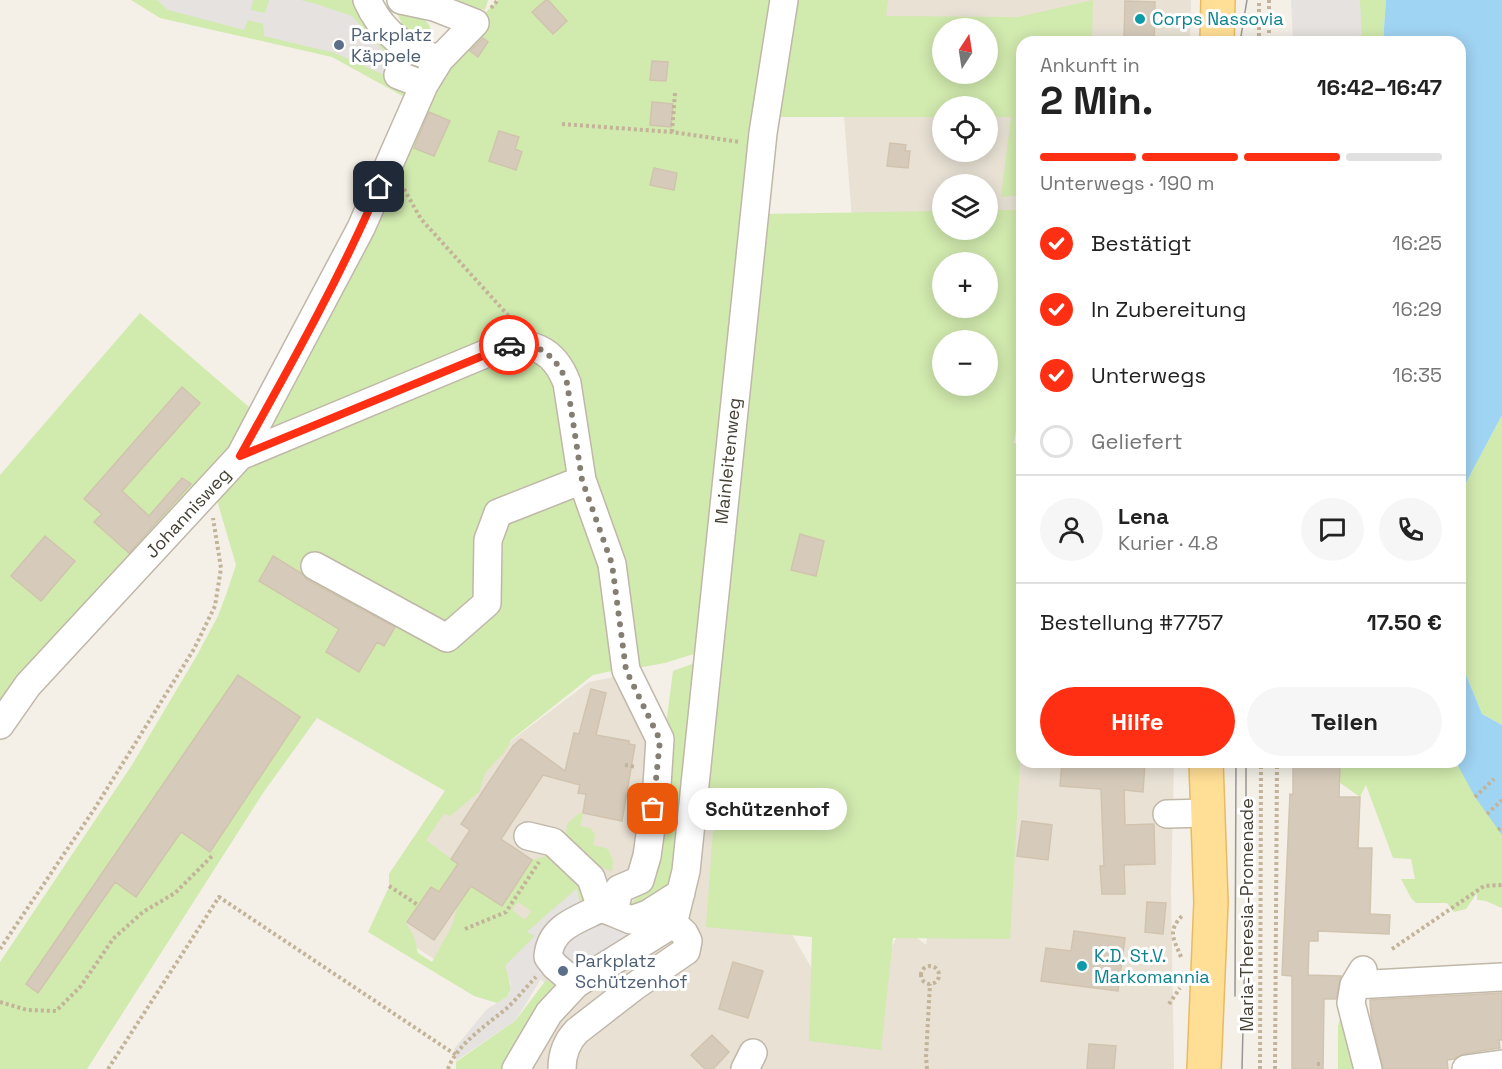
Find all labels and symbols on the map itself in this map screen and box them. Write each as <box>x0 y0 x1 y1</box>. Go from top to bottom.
place label: Corps Nassovia <box>1152 7 1284 30</box>
marker: Corps Nassovia <box>1133 12 1147 26</box>
north arrow <box>932 18 998 84</box>
place label: Parkplatz Käppele <box>351 23 432 67</box>
marker: Parkplatz Käppele <box>332 38 346 52</box>
pin <box>353 161 404 212</box>
courier <box>479 315 539 375</box>
street label: Mainleitenweg <box>709 397 746 525</box>
street label: Johannisweg <box>140 463 235 563</box>
pin <box>627 783 678 834</box>
callout: Schützenhof <box>689 788 848 830</box>
street label: Maria-Theresia-Promenade <box>1235 798 1258 1032</box>
place label: K.D. St.V. Markomannia <box>1094 944 1210 988</box>
place label: Parkplatz Schützenhof <box>575 949 688 993</box>
marker: K.D. St.V. Markomannia <box>1075 959 1089 973</box>
marker: Parkplatz Schützenhof <box>556 964 570 978</box>

